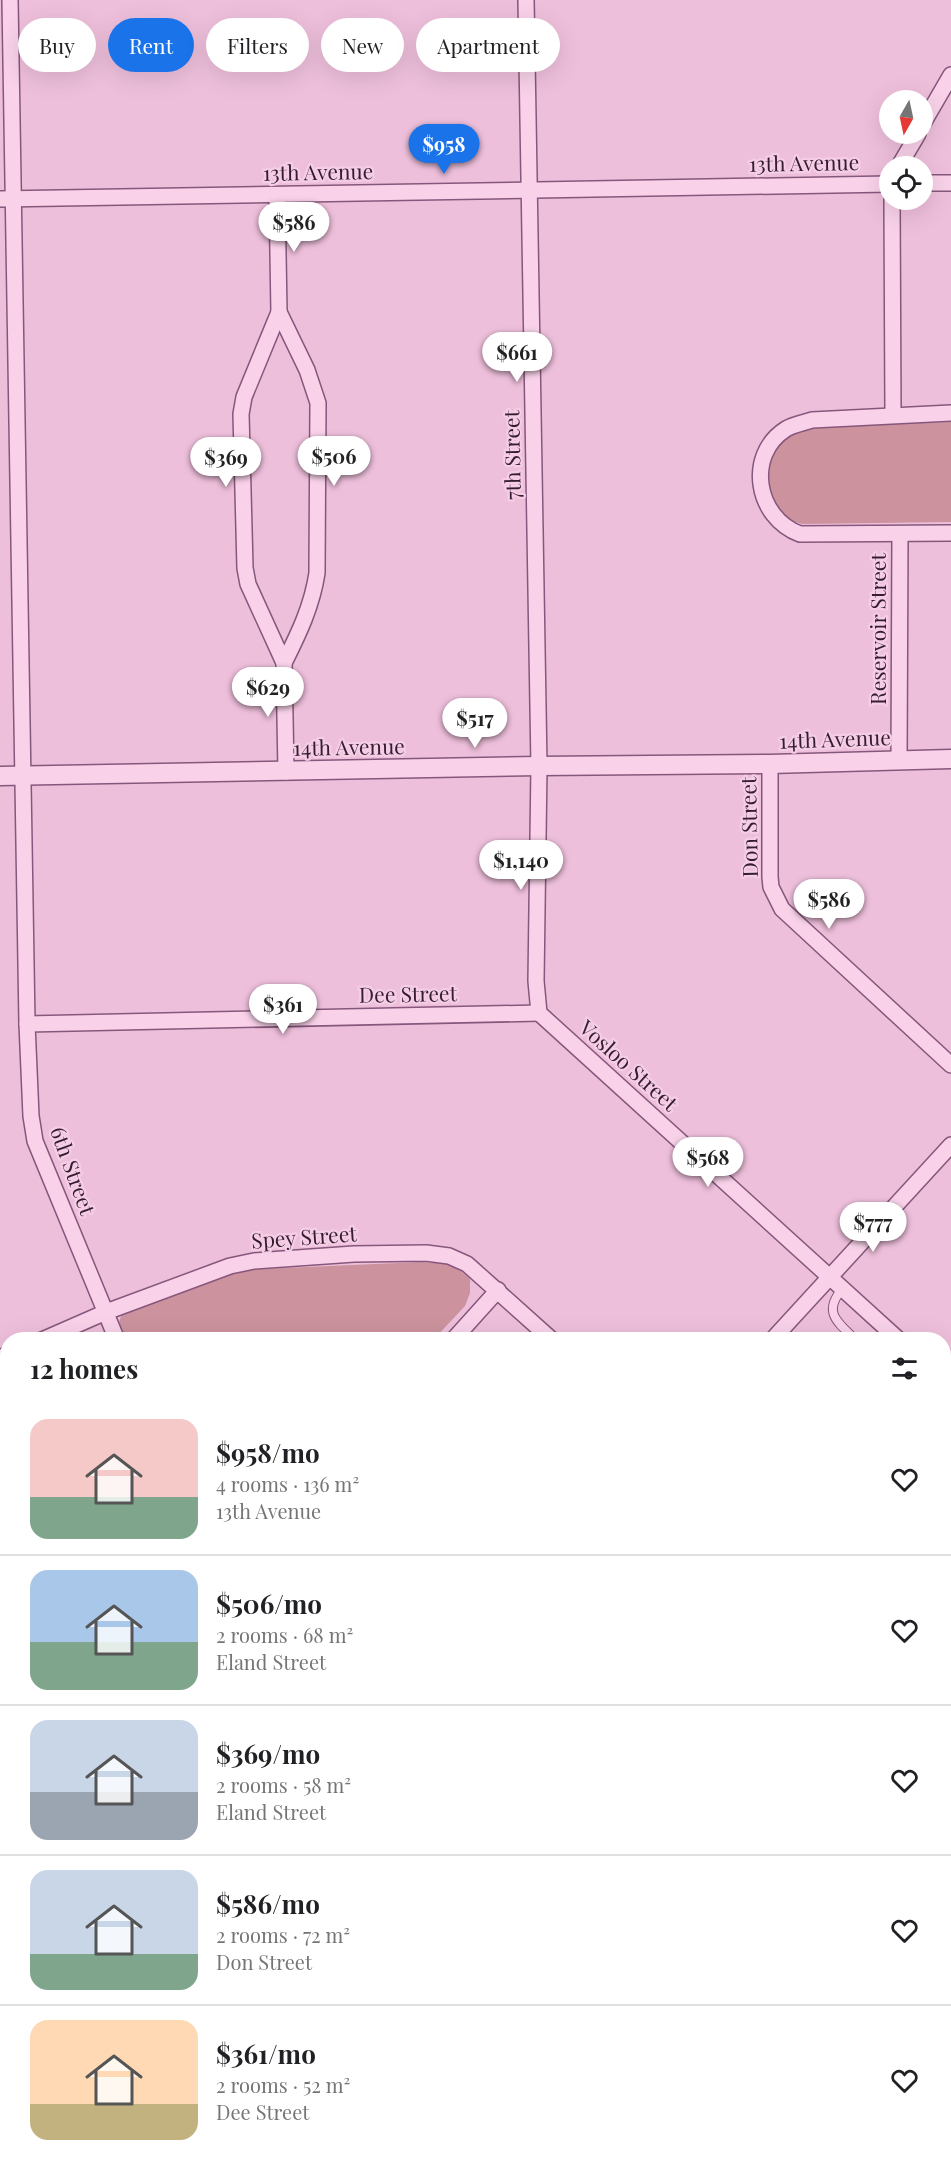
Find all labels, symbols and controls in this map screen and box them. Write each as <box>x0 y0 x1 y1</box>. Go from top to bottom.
chip: Buy <box>18 18 96 72</box>
chip: Rent <box>108 18 194 72</box>
chip: Filters <box>206 18 309 72</box>
chip: New <box>321 18 404 72</box>
chip: Apartment <box>416 18 560 72</box>
north arrow <box>879 90 933 144</box>
map controls <box>879 90 933 210</box>
pin: $958 <box>408 124 480 175</box>
text: $958 <box>423 130 465 157</box>
street label: 13th Avenue <box>748 147 859 177</box>
street label: 13th Avenue <box>262 156 373 186</box>
button: locate <box>879 156 933 210</box>
pin: $586 <box>258 202 330 253</box>
text: $586 <box>272 208 316 235</box>
pin: $661 <box>481 332 553 383</box>
text: $661 <box>496 338 538 365</box>
street label: 7th Street <box>496 409 526 500</box>
pin: $506 <box>298 436 370 487</box>
pin: $369 <box>190 437 262 488</box>
text: $506 <box>312 442 356 469</box>
text: $369 <box>204 443 248 470</box>
street label: Reservoir Street <box>863 553 891 705</box>
pin: $629 <box>232 667 304 718</box>
text: $629 <box>246 673 290 700</box>
pin: $517 <box>439 698 511 749</box>
text: $517 <box>456 704 494 731</box>
street label: 14th Avenue <box>779 722 891 754</box>
street label: 14th Avenue <box>293 731 405 761</box>
street label: Don Street <box>733 776 763 878</box>
pin: $1,140 <box>472 840 570 891</box>
text: $1,140 <box>493 846 549 873</box>
pin: $586 <box>793 879 865 930</box>
text: $586 <box>807 885 851 912</box>
street label: Dee Street <box>359 978 458 1008</box>
pin: $361 <box>247 984 319 1035</box>
text: $361 <box>263 990 303 1017</box>
street label: Vosloo Street <box>573 1012 685 1117</box>
street label: 6th Street <box>45 1122 103 1219</box>
pin: $568 <box>672 1137 744 1188</box>
text: $568 <box>686 1143 730 1170</box>
pin: $777 <box>837 1202 909 1253</box>
text: $777 <box>854 1208 892 1235</box>
street label: Spey Street <box>250 1218 358 1254</box>
text: 12 homes <box>30 1351 138 1386</box>
icon: filters <box>888 1352 921 1385</box>
text: $958/mo <box>216 1435 320 1470</box>
icon: home <box>78 1443 150 1515</box>
icon: heart <box>888 1463 921 1496</box>
text: 4 rooms · 136 m² <box>216 1470 359 1497</box>
text: 13th Avenue <box>216 1497 321 1524</box>
text: $506/mo <box>216 1586 322 1621</box>
icon: home <box>78 1594 150 1666</box>
icon: heart <box>888 1614 921 1647</box>
text: 2 rooms · 68 m² <box>216 1621 353 1648</box>
text: Eland Street <box>216 1648 326 1675</box>
text: $369/mo <box>216 1736 320 1771</box>
icon: home <box>78 1744 150 1816</box>
icon: heart <box>888 1764 921 1797</box>
text: 2 rooms · 58 m² <box>216 1771 351 1798</box>
text: Eland Street <box>216 1798 326 1825</box>
text: $586/mo <box>216 1886 320 1921</box>
icon: home <box>78 1894 150 1966</box>
icon: heart <box>888 1914 921 1947</box>
text: 2 rooms · 72 m² <box>216 1921 350 1948</box>
text: Don Street <box>216 1948 312 1975</box>
text: $361/mo <box>216 2036 316 2071</box>
icon: home <box>78 2044 150 2116</box>
icon: heart <box>888 2064 921 2097</box>
text: 2 rooms · 52 m² <box>216 2071 350 2098</box>
text: Dee Street <box>216 2098 309 2125</box>

